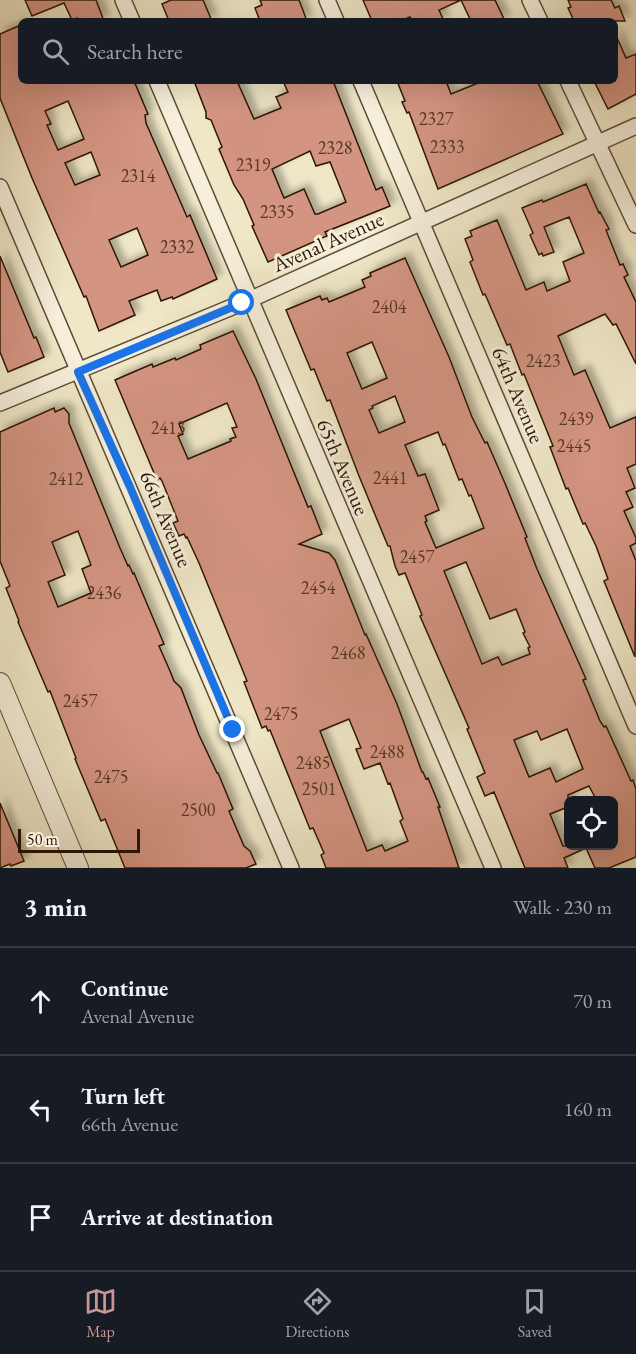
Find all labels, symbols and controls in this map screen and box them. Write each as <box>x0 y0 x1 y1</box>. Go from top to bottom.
search box <box>18 18 618 84</box>
icon: search <box>39 35 72 68</box>
text: Search here <box>87 37 182 66</box>
house number: 2327 <box>419 107 454 130</box>
house number: 2333 <box>430 135 464 158</box>
house number: 2328 <box>318 136 352 159</box>
house number: 2319 <box>236 153 271 176</box>
house number: 2314 <box>121 164 156 187</box>
house number: 2335 <box>260 200 294 223</box>
street label: Avenal Avenue <box>267 205 388 278</box>
house number: 2332 <box>160 235 195 258</box>
route start <box>228 289 254 315</box>
house number: 2404 <box>372 295 407 318</box>
street label: 64th Avenue <box>486 343 551 447</box>
house number: 2423 <box>526 349 560 372</box>
house number: 2439 <box>559 407 594 430</box>
street label: 65th Avenue <box>311 415 376 519</box>
house number: 2413 <box>151 416 185 439</box>
house number: 2445 <box>557 434 591 457</box>
house number: 2441 <box>373 466 407 489</box>
house number: 2412 <box>49 467 84 490</box>
street label: 66th Avenue <box>134 467 199 571</box>
house number: 2457 <box>400 545 435 568</box>
house number: 2454 <box>301 576 336 599</box>
house number: 2436 <box>87 581 122 604</box>
house number: 2468 <box>331 641 365 664</box>
house number: 2457 <box>63 689 98 712</box>
house number: 2475 <box>264 702 298 725</box>
route end <box>219 716 245 742</box>
house number: 2488 <box>370 740 404 763</box>
house number: 2485 <box>296 751 330 774</box>
house number: 2475 <box>94 765 128 788</box>
house number: 2501 <box>302 777 336 800</box>
map controls <box>564 796 618 850</box>
button: locate <box>564 796 618 850</box>
house number: 2500 <box>181 798 216 821</box>
scale bar <box>18 826 140 854</box>
text: 50 m <box>27 829 58 850</box>
text: 3 min <box>24 890 87 924</box>
text: Walk · 230 m <box>513 894 612 920</box>
text: Continue <box>81 974 168 1003</box>
icon: ahead <box>24 985 57 1018</box>
text: 70 m <box>573 988 612 1014</box>
text: Avenal Avenue <box>81 1003 194 1029</box>
text: Turn left <box>81 1082 165 1111</box>
icon: left <box>24 1093 57 1126</box>
text: 160 m <box>564 1096 612 1122</box>
text: 66th Avenue <box>81 1111 178 1137</box>
icon: arrive <box>24 1201 57 1234</box>
text: Arrive at destination <box>81 1203 273 1232</box>
tab: Map <box>84 1285 117 1342</box>
tab: Directions <box>285 1285 350 1342</box>
tab: Saved <box>518 1285 552 1342</box>

